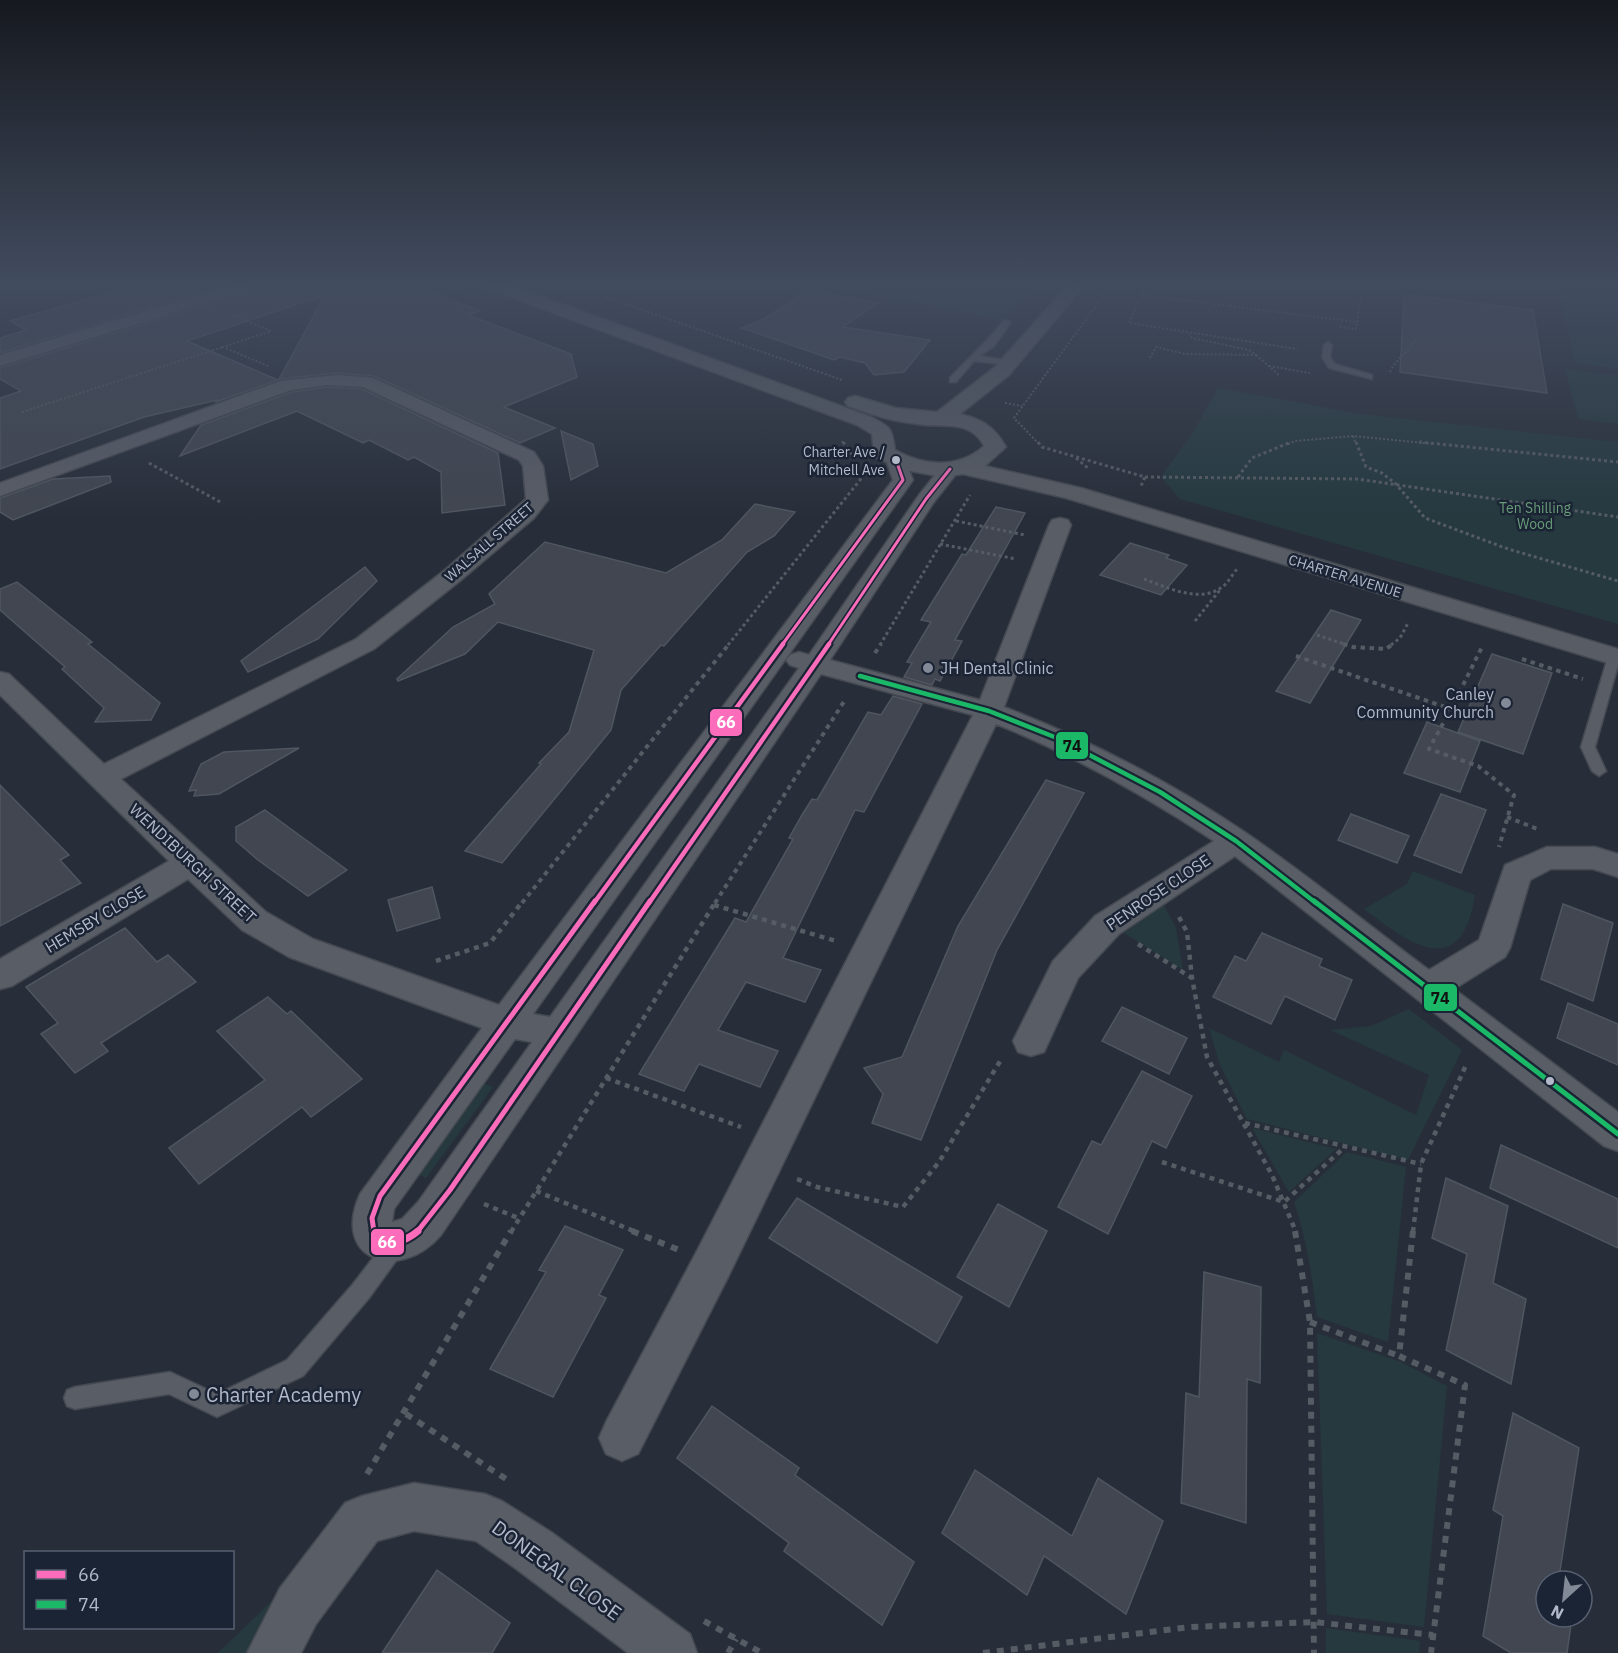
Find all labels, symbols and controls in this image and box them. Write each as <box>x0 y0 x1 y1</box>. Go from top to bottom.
place label: Charter Ave / Mitchell Ave <box>803 443 885 479</box>
marker: Charter Ave / Mitchell Ave <box>890 454 902 466</box>
street label: WALSALL STREET <box>441 498 537 586</box>
park label: Ten Shilling Wood <box>1499 499 1572 533</box>
street label: CHARTER AVENUE <box>1286 550 1404 602</box>
place label: JH Dental Clinic <box>940 658 1054 678</box>
marker: JH Dental Clinic <box>921 661 935 675</box>
place label: Canley Community Church <box>1357 684 1494 722</box>
marker: Canley Community Church <box>1499 696 1513 710</box>
line badge: 66 <box>709 708 743 737</box>
text: 66 <box>716 712 736 732</box>
line badge: 74 <box>1055 731 1089 760</box>
text: 74 <box>1062 736 1082 756</box>
street label: WENDIBURGH STREET <box>126 799 260 927</box>
street label: PENROSE CLOSE <box>1102 850 1214 934</box>
street label: HEMSBY CLOSE <box>41 881 149 957</box>
line badge: 74 <box>1423 983 1458 1012</box>
text: 74 <box>1430 988 1450 1008</box>
unlabelled marker <box>1544 1075 1556 1087</box>
line badge: 66 <box>370 1228 405 1256</box>
text: 66 <box>377 1232 397 1252</box>
place label: Charter Academy <box>206 1381 361 1408</box>
marker: Charter Academy <box>187 1387 201 1401</box>
street label: DONEGAL CLOSE <box>487 1514 627 1626</box>
legend <box>24 1551 234 1629</box>
text: 66 <box>78 1563 100 1586</box>
north arrow <box>1534 1569 1594 1629</box>
text: 74 <box>78 1593 100 1616</box>
text: N <box>1547 1601 1567 1624</box>

